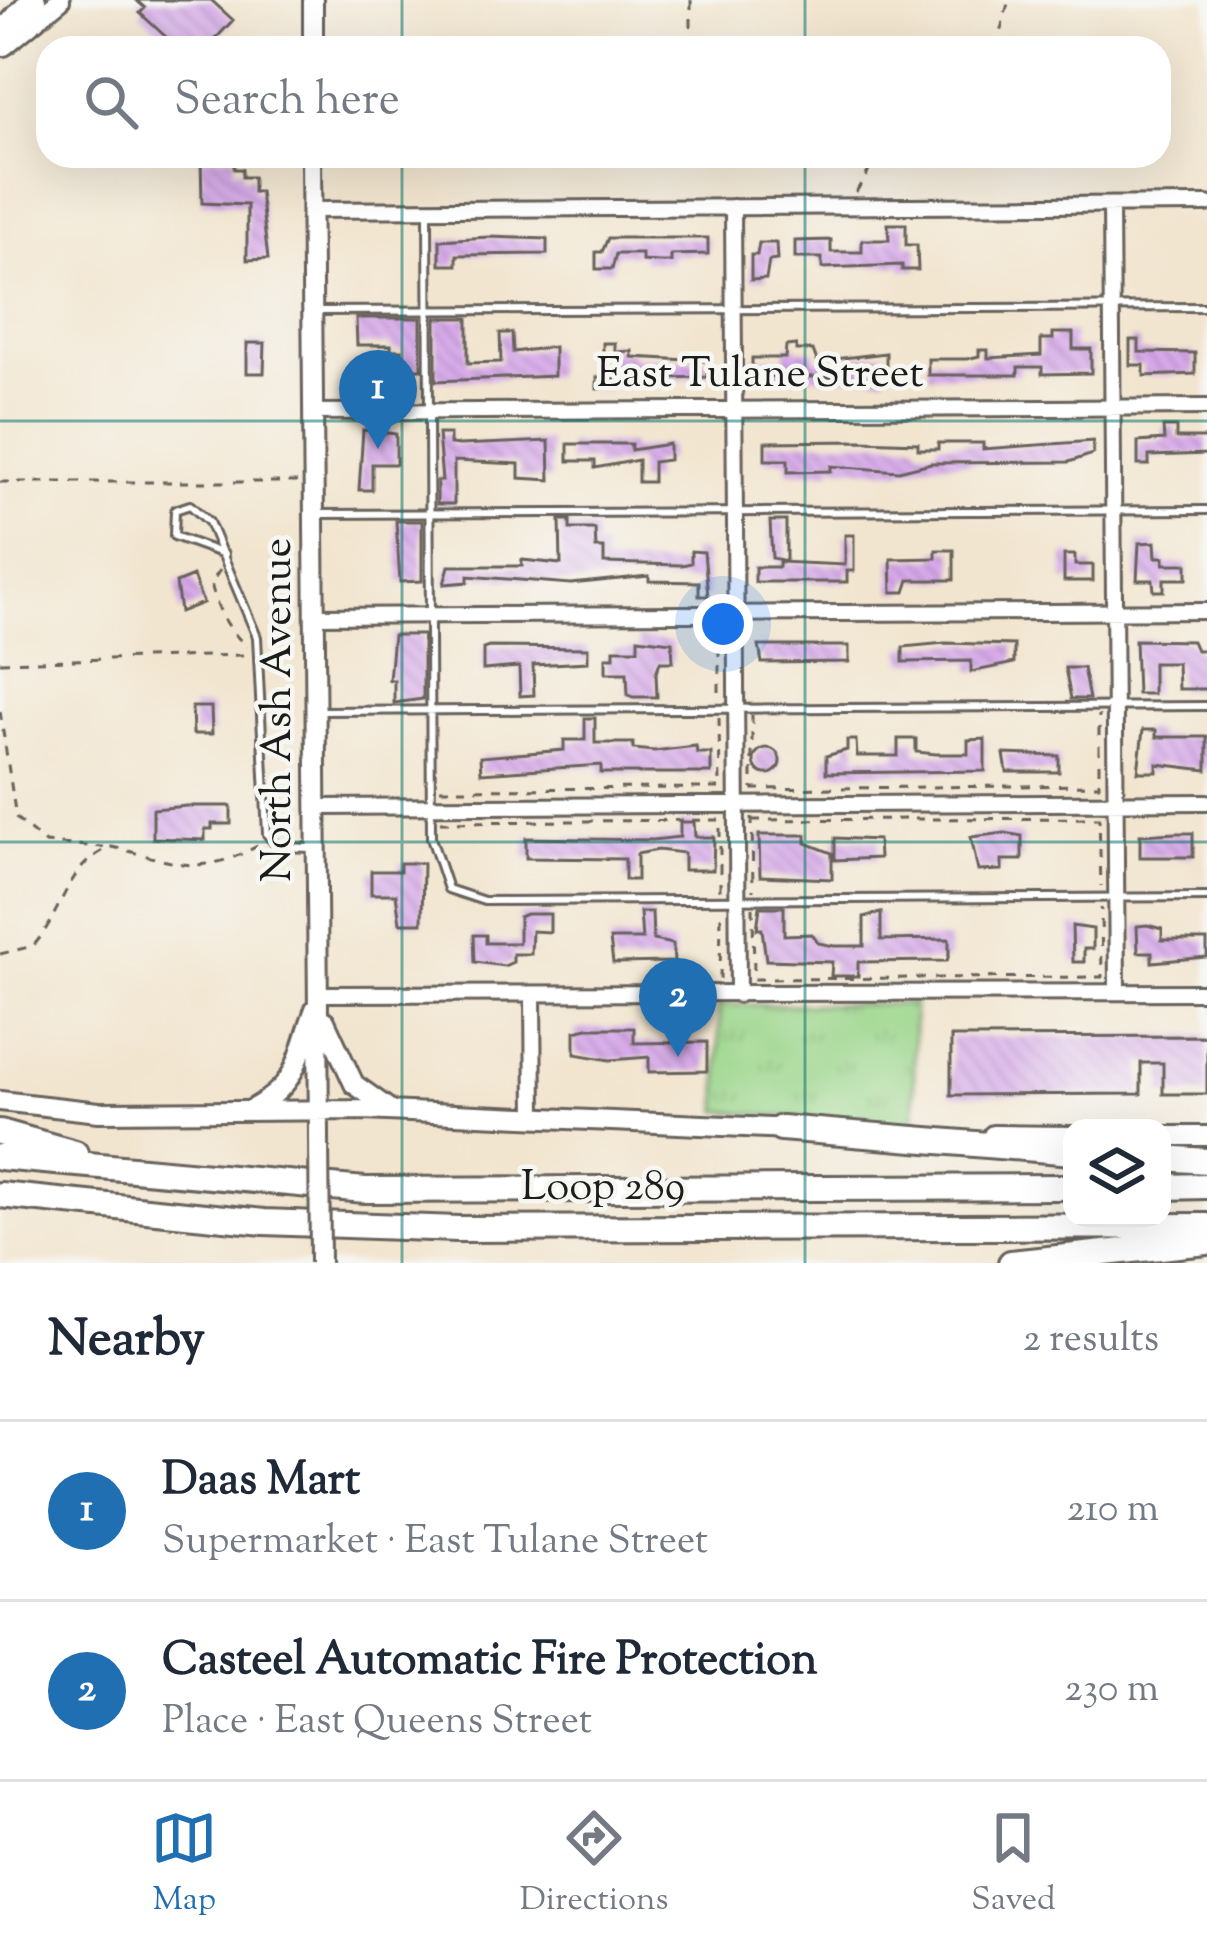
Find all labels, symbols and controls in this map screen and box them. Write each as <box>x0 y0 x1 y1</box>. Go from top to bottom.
search box <box>36 36 1171 168</box>
icon: search <box>78 69 144 135</box>
text: Search here <box>174 70 400 135</box>
street label: East Tulane Street <box>596 346 924 406</box>
pin: 1 <box>339 350 417 449</box>
street label: North Ash Avenue <box>250 538 310 882</box>
your location <box>693 594 753 654</box>
pin: 2 <box>639 958 717 1057</box>
map controls <box>1063 1119 1171 1227</box>
button: layers <box>1063 1119 1171 1227</box>
street label: Loop 289 <box>521 1159 685 1219</box>
text: Nearby <box>48 1305 205 1378</box>
text: 2 results <box>1023 1313 1159 1369</box>
text: Daas Mart <box>162 1450 360 1515</box>
text: 1 <box>80 1483 94 1539</box>
text: 210 m <box>1067 1483 1159 1539</box>
text: Supermarket · East Tulane Street <box>162 1515 708 1571</box>
text: Casteel Automatic Fire Protection <box>162 1630 818 1695</box>
text: 2 <box>78 1663 96 1719</box>
text: 230 m <box>1064 1663 1159 1719</box>
text: Place · East Queens Street <box>162 1695 592 1751</box>
tab: Map <box>151 1805 217 1925</box>
tab: Directions <box>520 1805 669 1925</box>
tab: Saved <box>971 1805 1056 1925</box>

